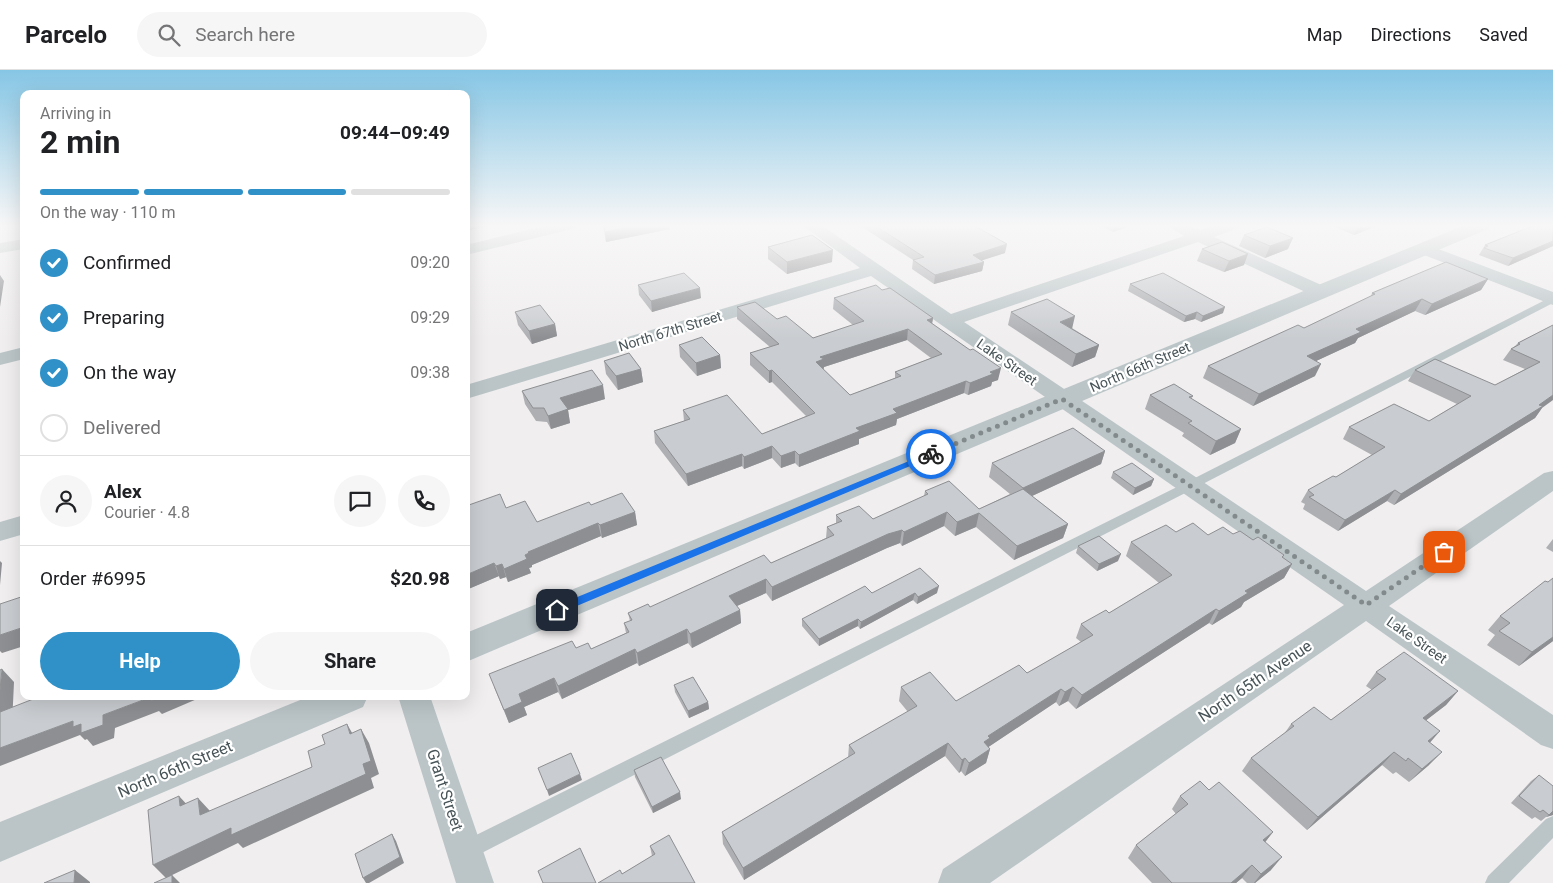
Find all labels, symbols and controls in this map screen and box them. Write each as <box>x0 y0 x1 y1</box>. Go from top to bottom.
search box <box>137 12 487 57</box>
text: Parcelo <box>25 21 107 49</box>
icon: search <box>155 21 183 49</box>
text: Search here <box>195 23 295 46</box>
text: Map <box>1307 24 1342 45</box>
text: Directions <box>1370 24 1451 45</box>
text: Saved <box>1479 24 1528 45</box>
text: Arriving in <box>40 104 111 123</box>
text: 09:44–09:49 <box>340 121 450 144</box>
text: 2 min <box>40 123 120 161</box>
text: On the way · 110 m <box>40 203 176 222</box>
icon: check <box>40 249 68 277</box>
text: Confirmed <box>83 251 171 274</box>
text: 09:20 <box>410 253 450 272</box>
icon: check <box>40 304 68 332</box>
text: Preparing <box>83 306 165 329</box>
text: 09:29 <box>410 308 450 327</box>
street label: North 67th Street <box>616 308 724 354</box>
street label: Lake Street <box>974 335 1041 389</box>
street label: North 66th Street <box>1088 339 1193 395</box>
icon: check <box>40 359 68 387</box>
text: On the way <box>83 361 176 384</box>
text: 09:38 <box>410 363 450 382</box>
text: Delivered <box>83 416 161 439</box>
courier <box>906 429 956 479</box>
icon: bike <box>917 440 945 468</box>
button: person <box>40 475 92 527</box>
button: chat <box>334 475 386 527</box>
button: phone <box>398 475 450 527</box>
text: Alex <box>104 480 142 503</box>
text: Courier · 4.8 <box>104 503 190 522</box>
pin <box>1423 531 1465 573</box>
icon: bag <box>1430 538 1458 566</box>
text: Order #6995 <box>40 567 146 590</box>
text: $20.98 <box>390 567 450 590</box>
pin <box>536 589 578 631</box>
icon: home <box>543 596 571 624</box>
street label: Lake Street <box>1384 613 1451 667</box>
button: Help <box>40 632 240 690</box>
button: Share <box>250 632 450 690</box>
street label: North 65th Avenue <box>1195 636 1315 726</box>
street label: North 66th Street <box>115 736 235 802</box>
street label: Grant Street <box>423 747 467 833</box>

